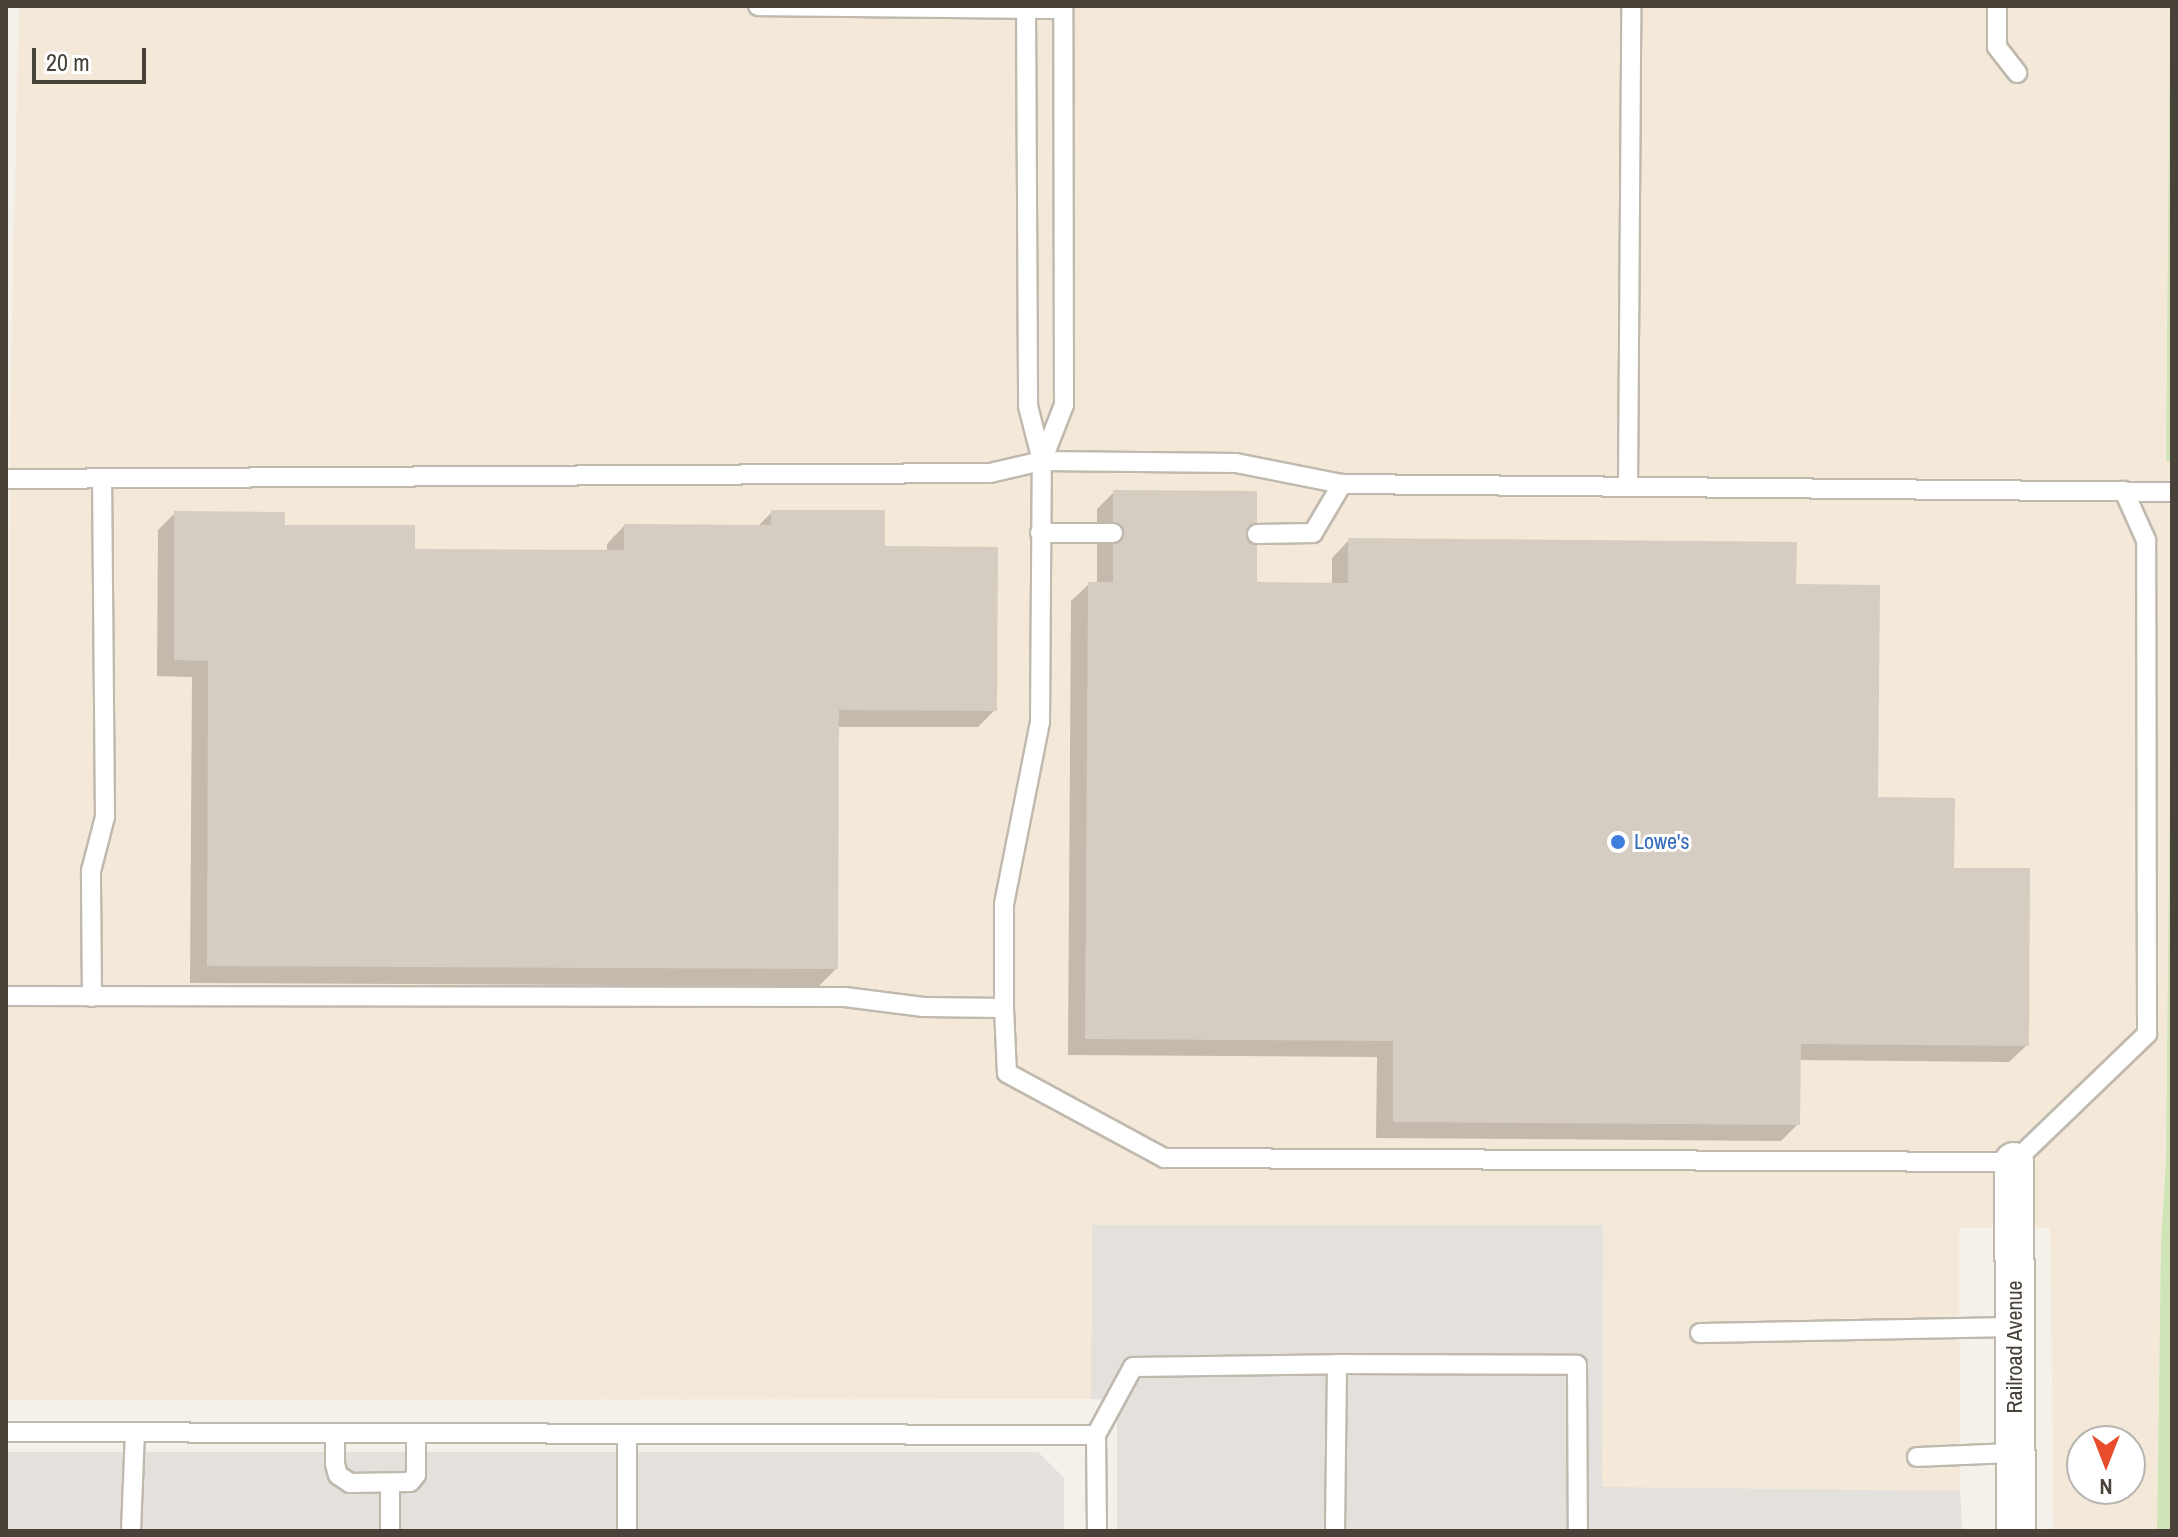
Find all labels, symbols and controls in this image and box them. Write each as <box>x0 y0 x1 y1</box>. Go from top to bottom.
scale bar <box>36 32 150 82</box>
text: 20 m <box>46 46 90 78</box>
place label: Lowe's <box>1634 829 1690 855</box>
marker: Lowe's <box>1609 833 1627 851</box>
street label: Railroad Avenue <box>2002 1280 2028 1414</box>
north arrow <box>2066 1425 2146 1505</box>
text: N <box>2099 1472 2113 1502</box>

